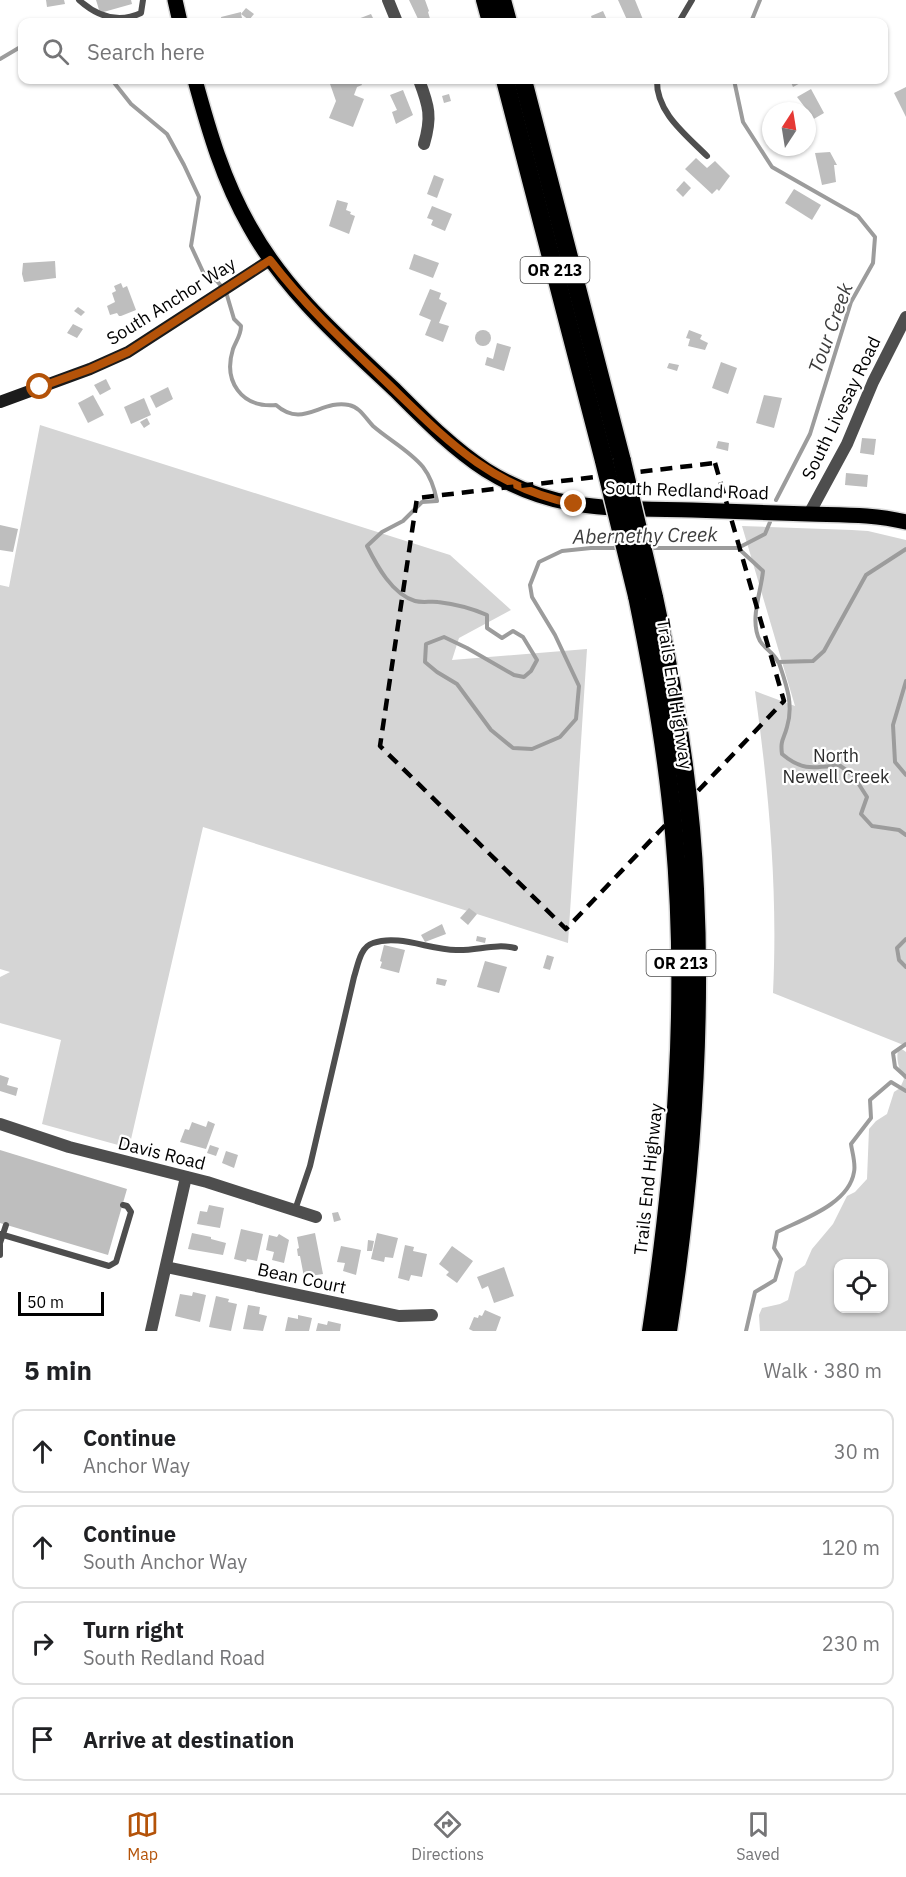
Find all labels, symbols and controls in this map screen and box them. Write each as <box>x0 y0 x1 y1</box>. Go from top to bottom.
search box <box>18 18 888 84</box>
icon: search <box>39 35 72 68</box>
text: Search here <box>87 37 205 66</box>
north arrow <box>762 102 816 156</box>
street label: South Anchor Way <box>102 252 240 350</box>
road number: OR 213 <box>520 257 590 283</box>
water label: Tour Creek <box>801 279 859 377</box>
street label: South Livesay Road <box>796 333 886 483</box>
route start <box>26 373 52 399</box>
street label: South Redland Road <box>605 476 769 504</box>
route end <box>560 490 586 516</box>
water label: Abernethy Creek <box>571 520 718 550</box>
street label: Trails End Highway <box>652 617 698 771</box>
park label: North Newell Creek <box>782 744 890 788</box>
road number: OR 213 <box>646 950 716 976</box>
street label: Trails End Highway <box>629 1102 667 1256</box>
street label: Davis Road <box>116 1131 208 1175</box>
street label: Bean Court <box>255 1257 349 1299</box>
map controls <box>834 1259 888 1313</box>
button: locate <box>834 1259 888 1313</box>
scale bar <box>18 1289 104 1316</box>
text: 50 m <box>27 1292 64 1312</box>
text: 5 min <box>24 1353 92 1387</box>
text: Walk · 380 m <box>764 1357 882 1384</box>
text: Continue <box>83 1423 176 1452</box>
icon: ahead <box>26 1435 59 1468</box>
text: 30 m <box>834 1438 880 1465</box>
text: Anchor Way <box>83 1452 190 1479</box>
text: Continue <box>83 1519 176 1548</box>
icon: ahead <box>26 1531 59 1564</box>
text: 120 m <box>822 1534 880 1561</box>
text: South Anchor Way <box>83 1548 247 1575</box>
text: Turn right <box>83 1615 184 1644</box>
icon: right <box>26 1627 59 1660</box>
text: 230 m <box>822 1630 880 1657</box>
text: South Redland Road <box>83 1644 265 1671</box>
icon: arrive <box>26 1723 59 1756</box>
text: Arrive at destination <box>83 1725 294 1754</box>
tab: Map <box>126 1808 159 1864</box>
tab: Directions <box>411 1808 484 1864</box>
tab: Saved <box>736 1808 780 1864</box>

